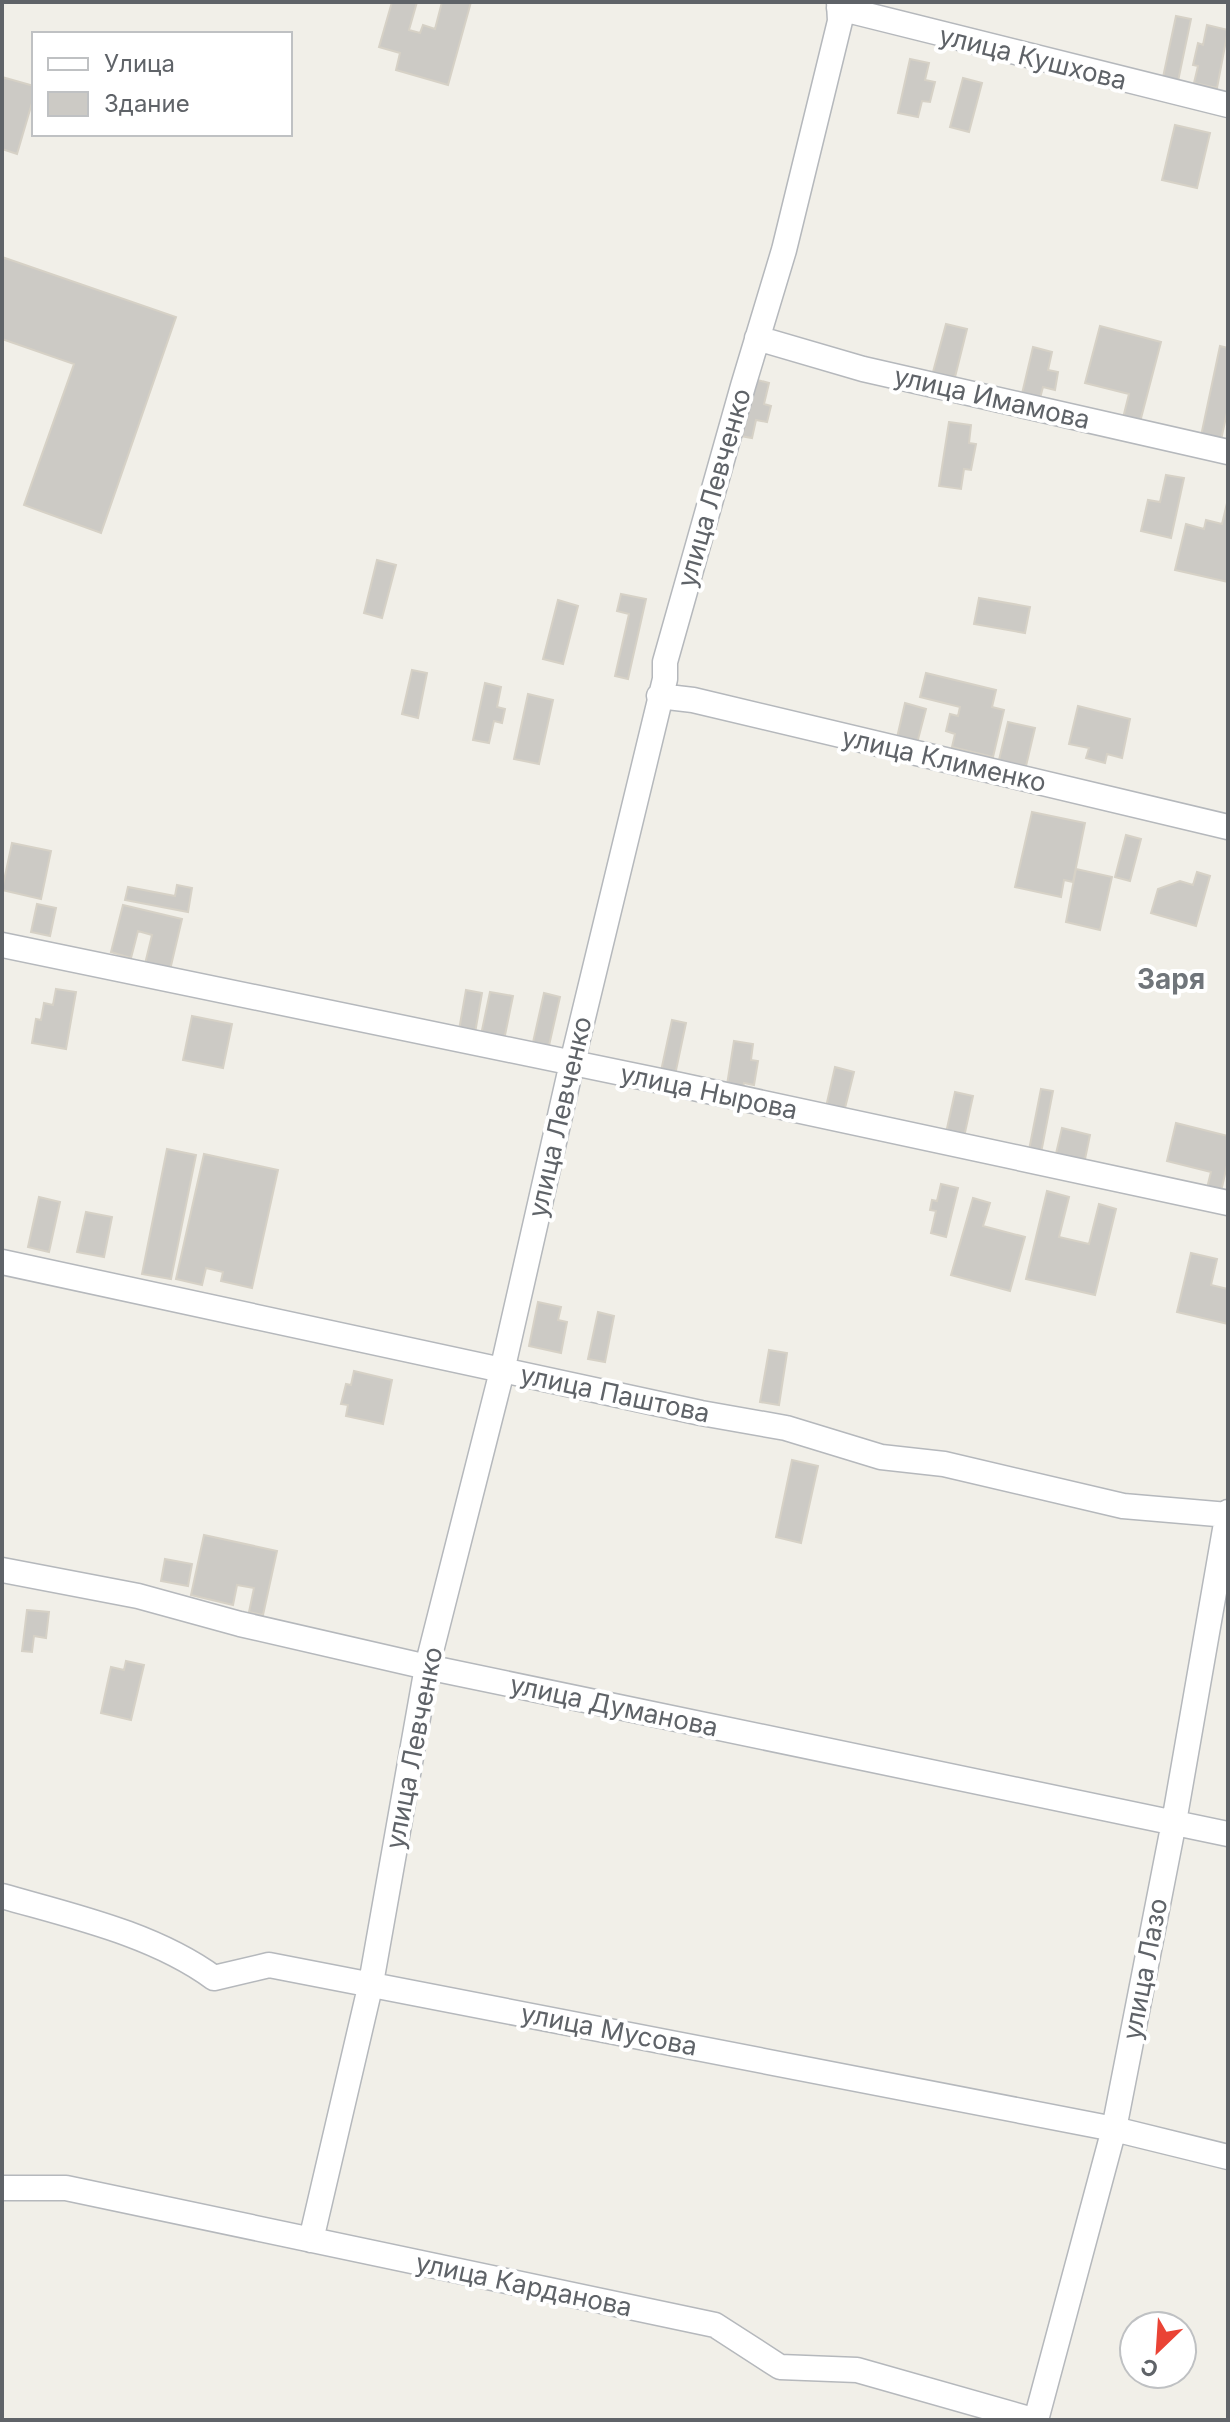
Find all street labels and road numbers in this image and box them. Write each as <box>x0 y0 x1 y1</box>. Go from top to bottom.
street label: улица Кушхова <box>936 19 1130 96</box>
street label: улица Имамова <box>891 360 1093 435</box>
street label: улица Левченко <box>670 385 757 591</box>
street label: улица Клименко <box>839 721 1049 798</box>
street label: улица Левченко <box>521 1013 598 1220</box>
street label: улица Нырова <box>618 1058 801 1125</box>
street label: улица Паштова <box>517 1358 713 1429</box>
street label: улица Левченко <box>379 1644 448 1852</box>
street label: улица Думанова <box>507 1668 721 1743</box>
street label: улица Лазо <box>1116 1895 1173 2042</box>
street label: улица Мусова <box>518 1997 700 2062</box>
street label: улица Карданова <box>413 2246 635 2323</box>

